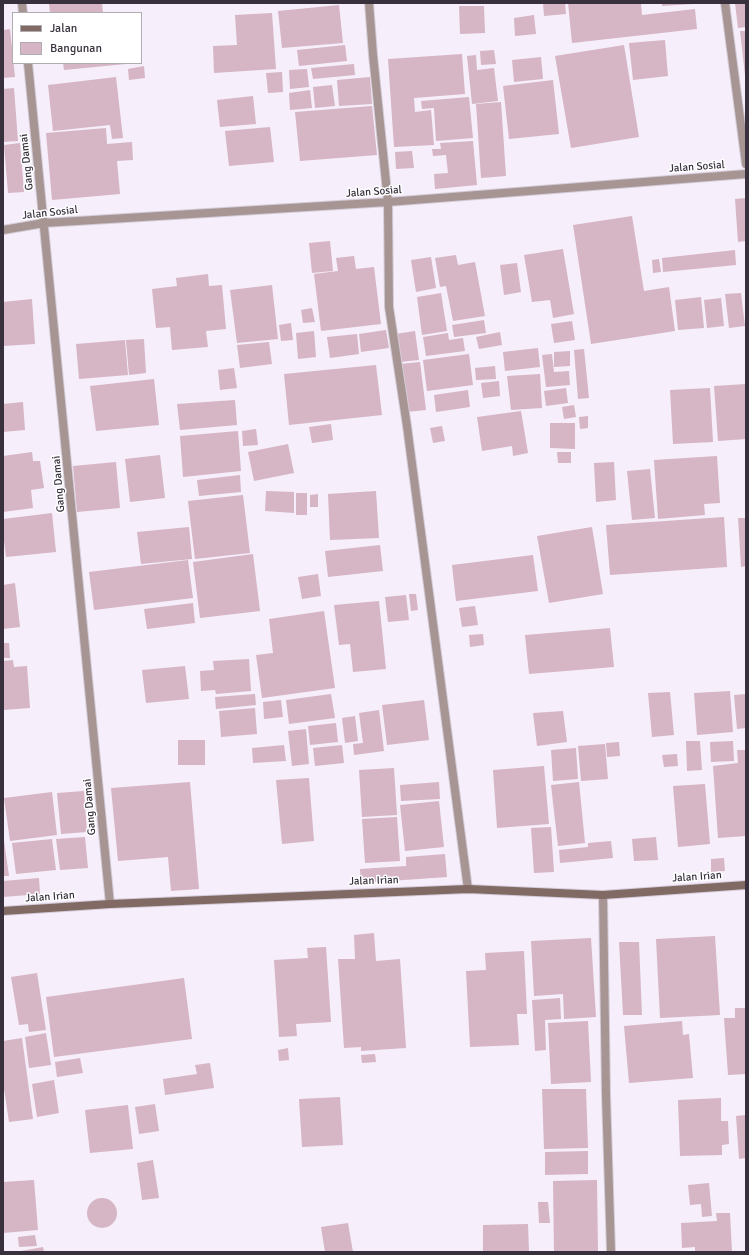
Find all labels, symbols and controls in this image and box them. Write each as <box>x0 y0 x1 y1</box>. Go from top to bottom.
legend <box>12 12 142 64</box>
text: Jalan <box>50 21 77 36</box>
text: Bangunan <box>50 41 102 56</box>
street label: Gang Damai <box>17 133 37 191</box>
street label: Jalan Sosial <box>669 158 725 176</box>
street label: Jalan Sosial <box>346 183 402 201</box>
street label: Jalan Sosial <box>22 204 78 222</box>
street label: Gang Damai <box>50 455 68 513</box>
street label: Gang Damai <box>81 778 99 836</box>
street label: Jalan Irian <box>672 869 722 885</box>
street label: Jalan Irian <box>349 874 399 888</box>
street label: Jalan Irian <box>25 889 75 905</box>

